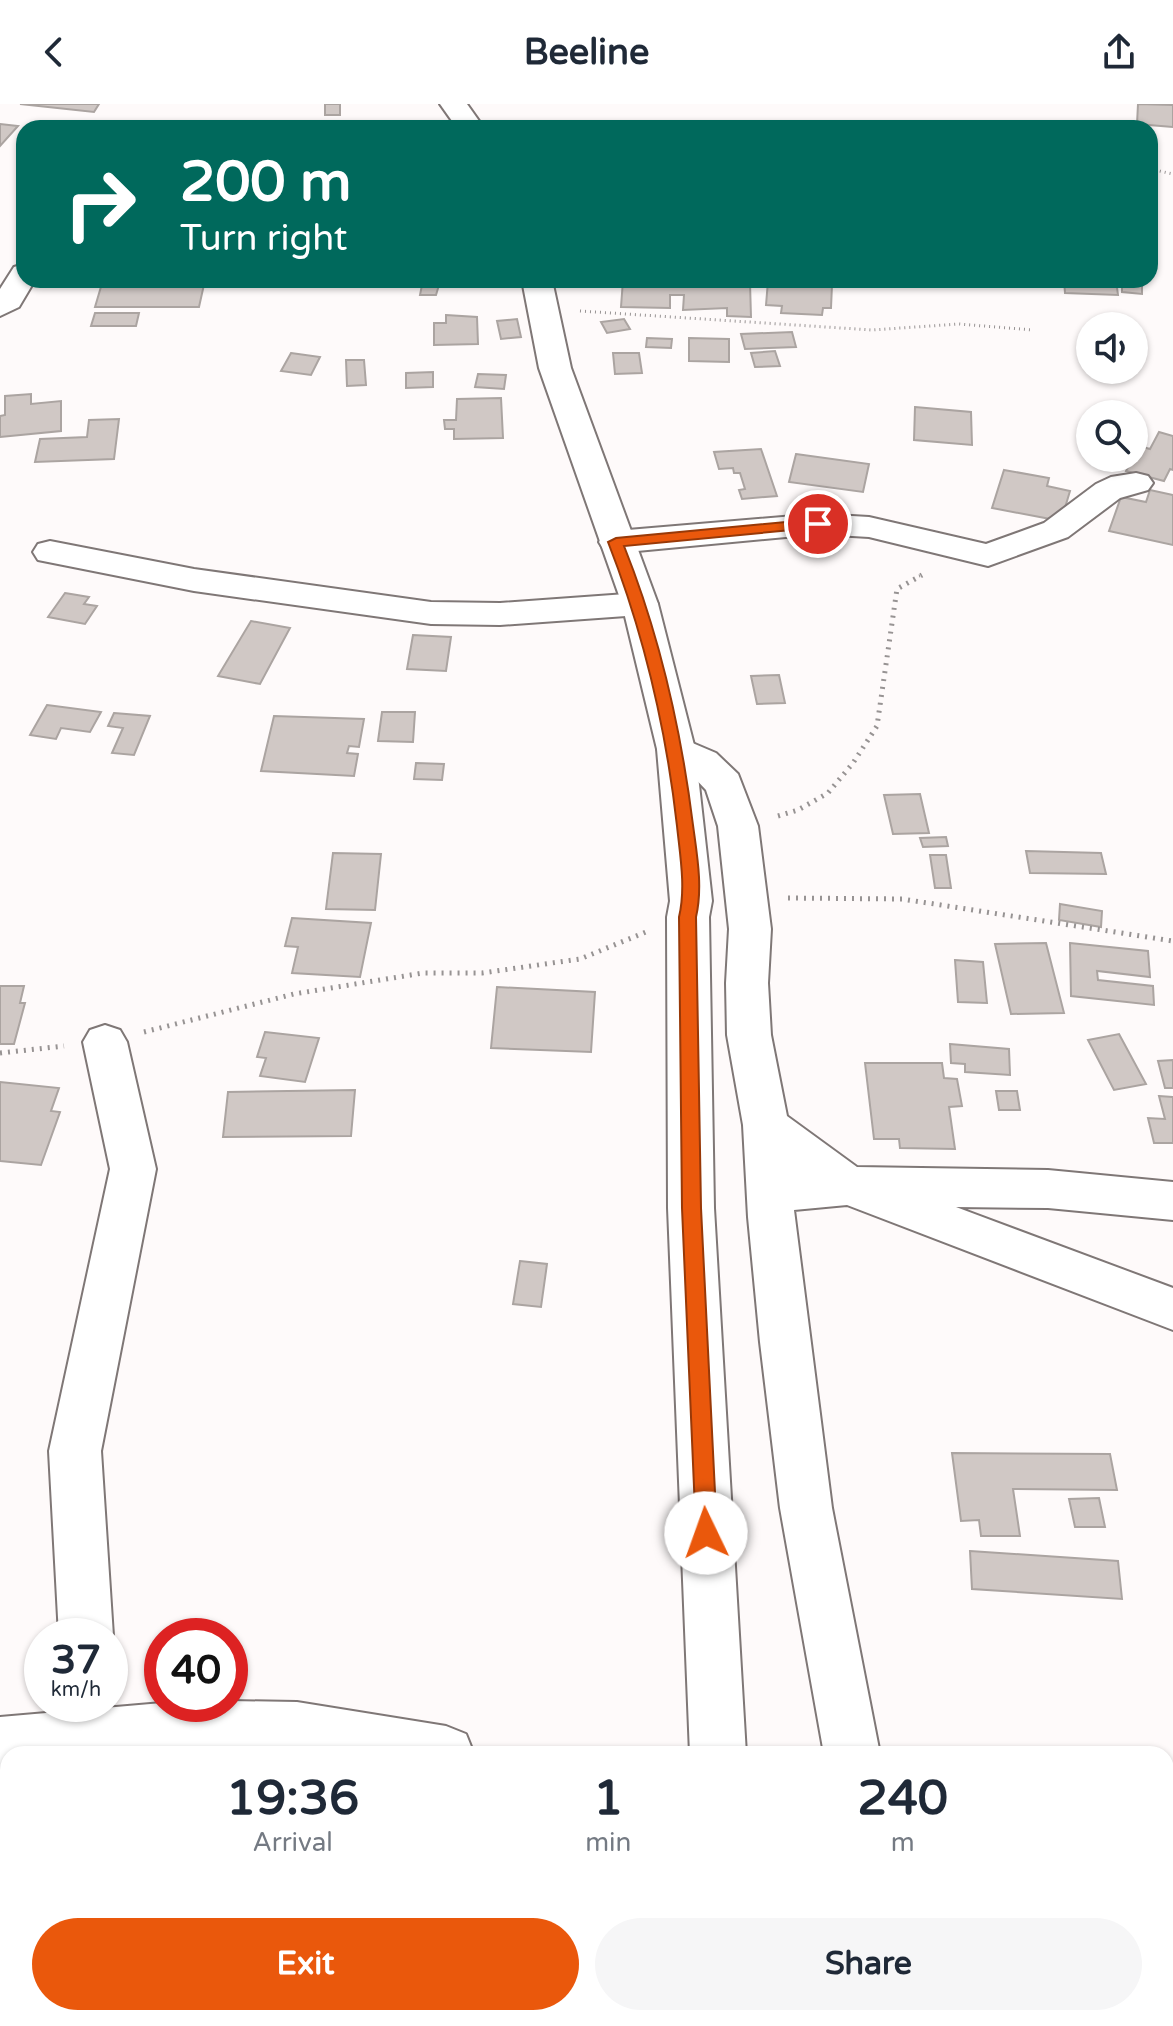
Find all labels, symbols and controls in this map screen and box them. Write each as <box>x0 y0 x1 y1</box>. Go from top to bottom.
icon: back <box>32 30 76 74</box>
icon: share <box>1097 30 1141 74</box>
text: Beeline <box>524 31 649 74</box>
text: 200 m <box>180 149 351 216</box>
icon: right <box>48 152 152 256</box>
text: Turn right <box>180 217 347 260</box>
map controls <box>1076 312 1148 472</box>
button: sound <box>1076 312 1148 384</box>
button: search <box>1076 400 1148 472</box>
pin <box>784 490 852 558</box>
icon: arrive <box>796 502 840 546</box>
position arrow <box>664 1491 748 1575</box>
speed limit sign: 40 <box>144 1618 248 1722</box>
text: 37 <box>51 1636 101 1684</box>
text: km/h <box>51 1678 101 1702</box>
text: 19:36 <box>226 1770 359 1828</box>
text: 1 <box>593 1770 623 1828</box>
text: 240 <box>857 1770 948 1828</box>
text: Arrival <box>252 1827 333 1858</box>
text: min <box>585 1827 631 1858</box>
text: m <box>891 1827 915 1858</box>
button: Exit <box>32 1918 579 2010</box>
button: Share <box>595 1918 1142 2010</box>

